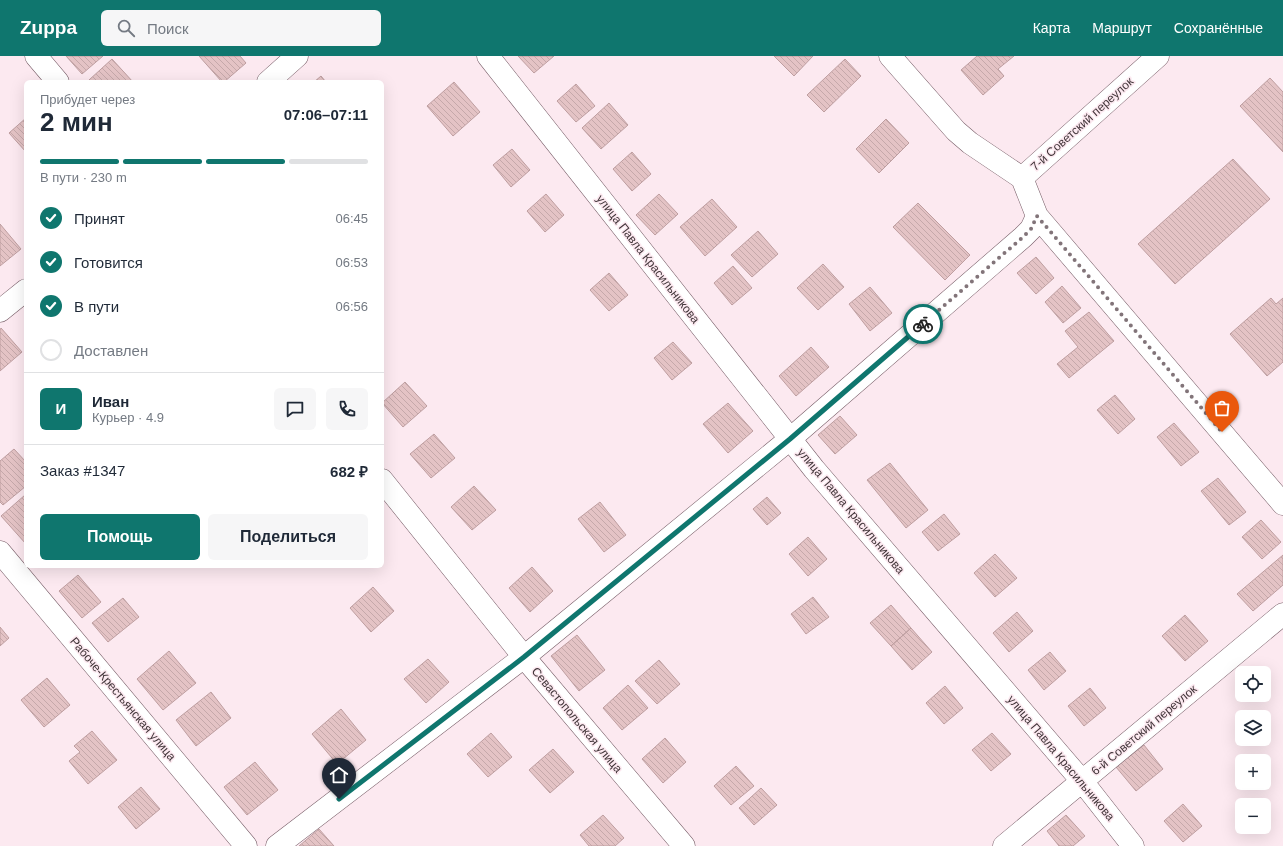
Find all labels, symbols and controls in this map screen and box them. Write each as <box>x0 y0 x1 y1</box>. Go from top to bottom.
search box <box>101 10 381 46</box>
text: Zuppa <box>20 17 77 38</box>
icon: search <box>115 17 137 39</box>
text: Поиск <box>147 20 189 37</box>
text: Карта <box>1033 20 1070 36</box>
text: Маршрут <box>1092 20 1152 36</box>
text: Сохранённые <box>1174 20 1263 36</box>
street label: 7-й Советский переулок <box>1028 74 1137 174</box>
text: Прибудет через <box>40 92 135 107</box>
text: 07:06–07:11 <box>284 106 368 123</box>
text: 2 мин <box>40 107 113 137</box>
text: В пути · 230 m <box>40 170 127 185</box>
street label: улица Павла Красильникова <box>593 192 703 326</box>
icon: check <box>40 207 62 229</box>
text: Принят <box>74 210 125 227</box>
text: 06:45 <box>335 211 368 226</box>
icon: check <box>40 251 62 273</box>
text: Готовится <box>74 254 143 271</box>
text: 06:53 <box>335 255 368 270</box>
icon: check <box>40 295 62 317</box>
text: В пути <box>74 298 119 315</box>
text: 06:56 <box>335 299 368 314</box>
courier <box>903 304 943 344</box>
icon: bike <box>912 313 934 335</box>
text: Доставлен <box>74 342 148 359</box>
button: chat <box>274 388 316 430</box>
button: phone <box>326 388 368 430</box>
pin <box>1205 391 1239 432</box>
text: Иван <box>92 393 129 410</box>
icon: bag <box>1211 397 1233 419</box>
text: И <box>56 400 66 417</box>
text: Курьер · 4.9 <box>92 410 164 425</box>
street label: улица Павла Красильникова <box>794 445 908 577</box>
text: Заказ #1347 <box>40 462 125 479</box>
text: 682 ₽ <box>330 463 368 480</box>
button: Помощь <box>40 514 200 560</box>
button: Поделиться <box>208 514 368 560</box>
street label: Рабоче-Крестьянская улица <box>67 634 179 764</box>
street label: Севастопольская улица <box>529 664 625 776</box>
map controls <box>1235 666 1271 834</box>
button: locate <box>1235 666 1271 702</box>
street label: 6-й Советский переулок <box>1089 681 1200 778</box>
street label: улица Павла Красильникова <box>1004 692 1118 824</box>
button: layers <box>1235 710 1271 746</box>
button: + <box>1235 754 1271 790</box>
pin <box>322 758 356 799</box>
icon: home <box>328 764 350 786</box>
button: − <box>1235 798 1271 834</box>

